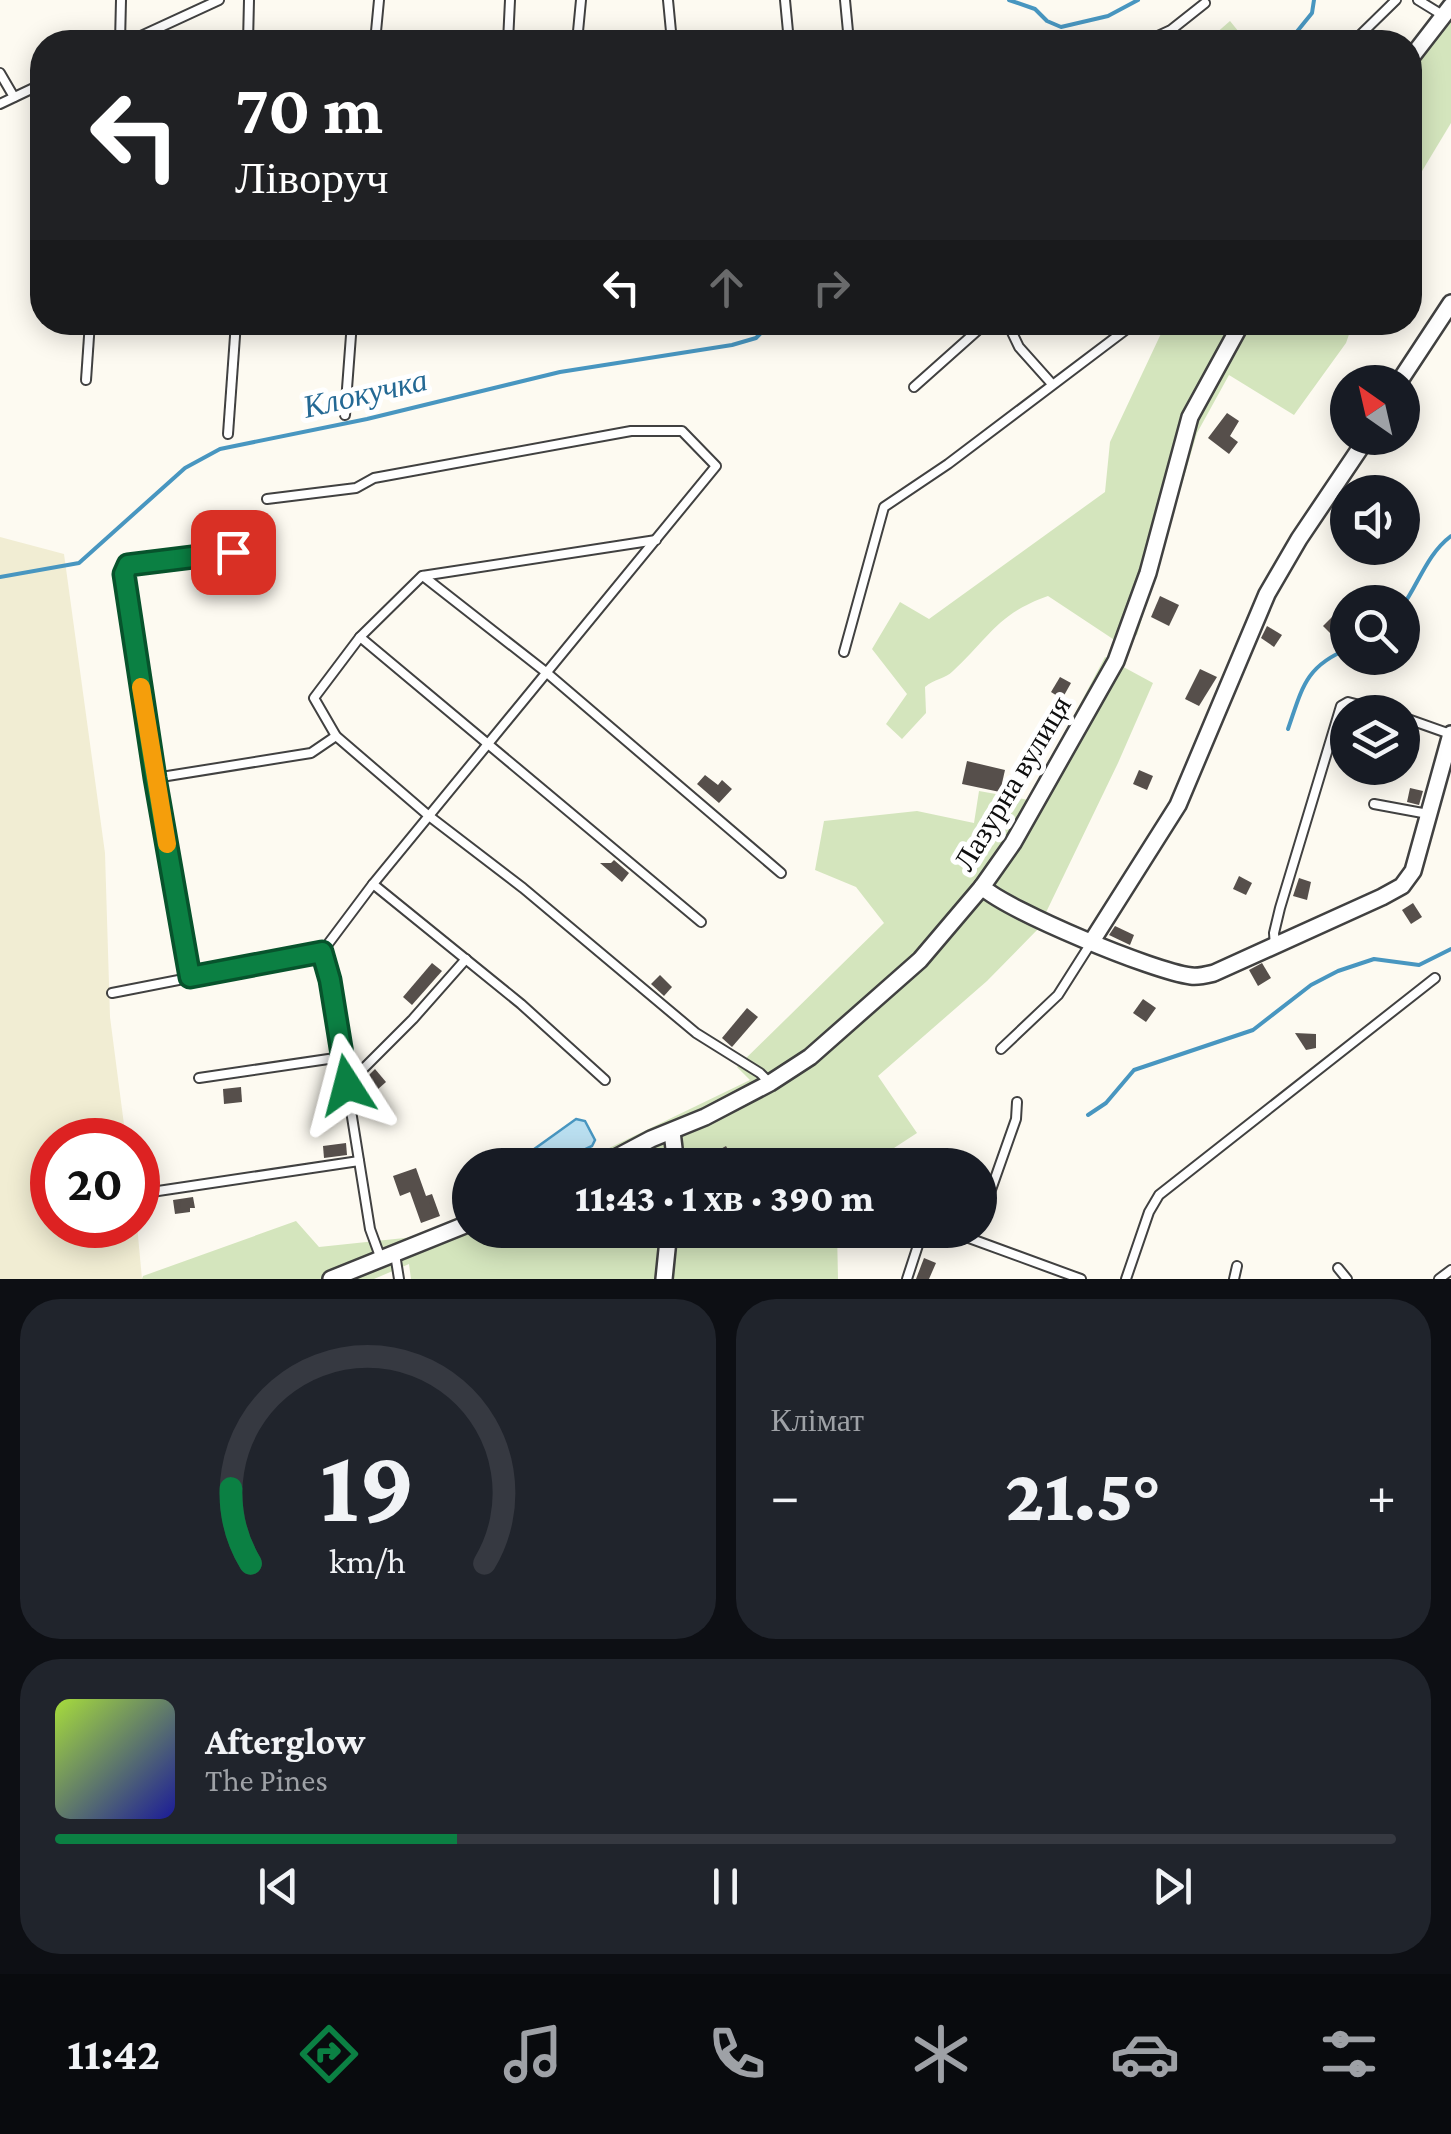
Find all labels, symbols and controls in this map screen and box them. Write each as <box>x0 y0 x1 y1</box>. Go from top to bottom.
icon: left <box>70 70 200 200</box>
text: 70 m <box>235 70 383 148</box>
text: Ліворуч <box>235 153 389 203</box>
icon: left <box>594 260 649 315</box>
icon: ahead <box>699 260 754 315</box>
icon: right <box>804 260 859 315</box>
water label: Клокучка <box>298 361 431 425</box>
north arrow <box>1330 365 1420 455</box>
map controls <box>1330 365 1420 785</box>
button: sound <box>1330 475 1420 565</box>
pin <box>191 510 276 595</box>
icon: arrive <box>206 525 261 580</box>
button: search <box>1330 585 1420 675</box>
street label: Лазурна вулиця <box>947 690 1077 876</box>
button: layers <box>1330 695 1420 785</box>
position arrow <box>295 1033 399 1137</box>
speed limit sign: 20 <box>30 1118 160 1248</box>
text: 11:43 · 1 хв · 390 m <box>575 1177 874 1219</box>
text: Клімат <box>771 1402 864 1438</box>
text: 19 <box>320 1428 416 1543</box>
text: 21.5° <box>1005 1453 1161 1536</box>
text: − <box>771 1465 800 1526</box>
text: + <box>1367 1465 1396 1526</box>
text: km/h <box>329 1541 406 1581</box>
text: Afterglow <box>205 1720 365 1762</box>
text: The Pines <box>205 1762 328 1798</box>
icon: previous <box>251 1859 306 1914</box>
icon: pause <box>698 1859 753 1914</box>
icon: next <box>1145 1859 1200 1914</box>
icon: directions <box>294 2019 364 2089</box>
icon: music <box>498 2019 568 2089</box>
icon: phone <box>702 2019 772 2089</box>
icon: climate <box>906 2019 976 2089</box>
icon: car <box>1110 2019 1180 2089</box>
icon: filters <box>1314 2019 1384 2089</box>
text: 11:42 <box>67 2029 160 2079</box>

